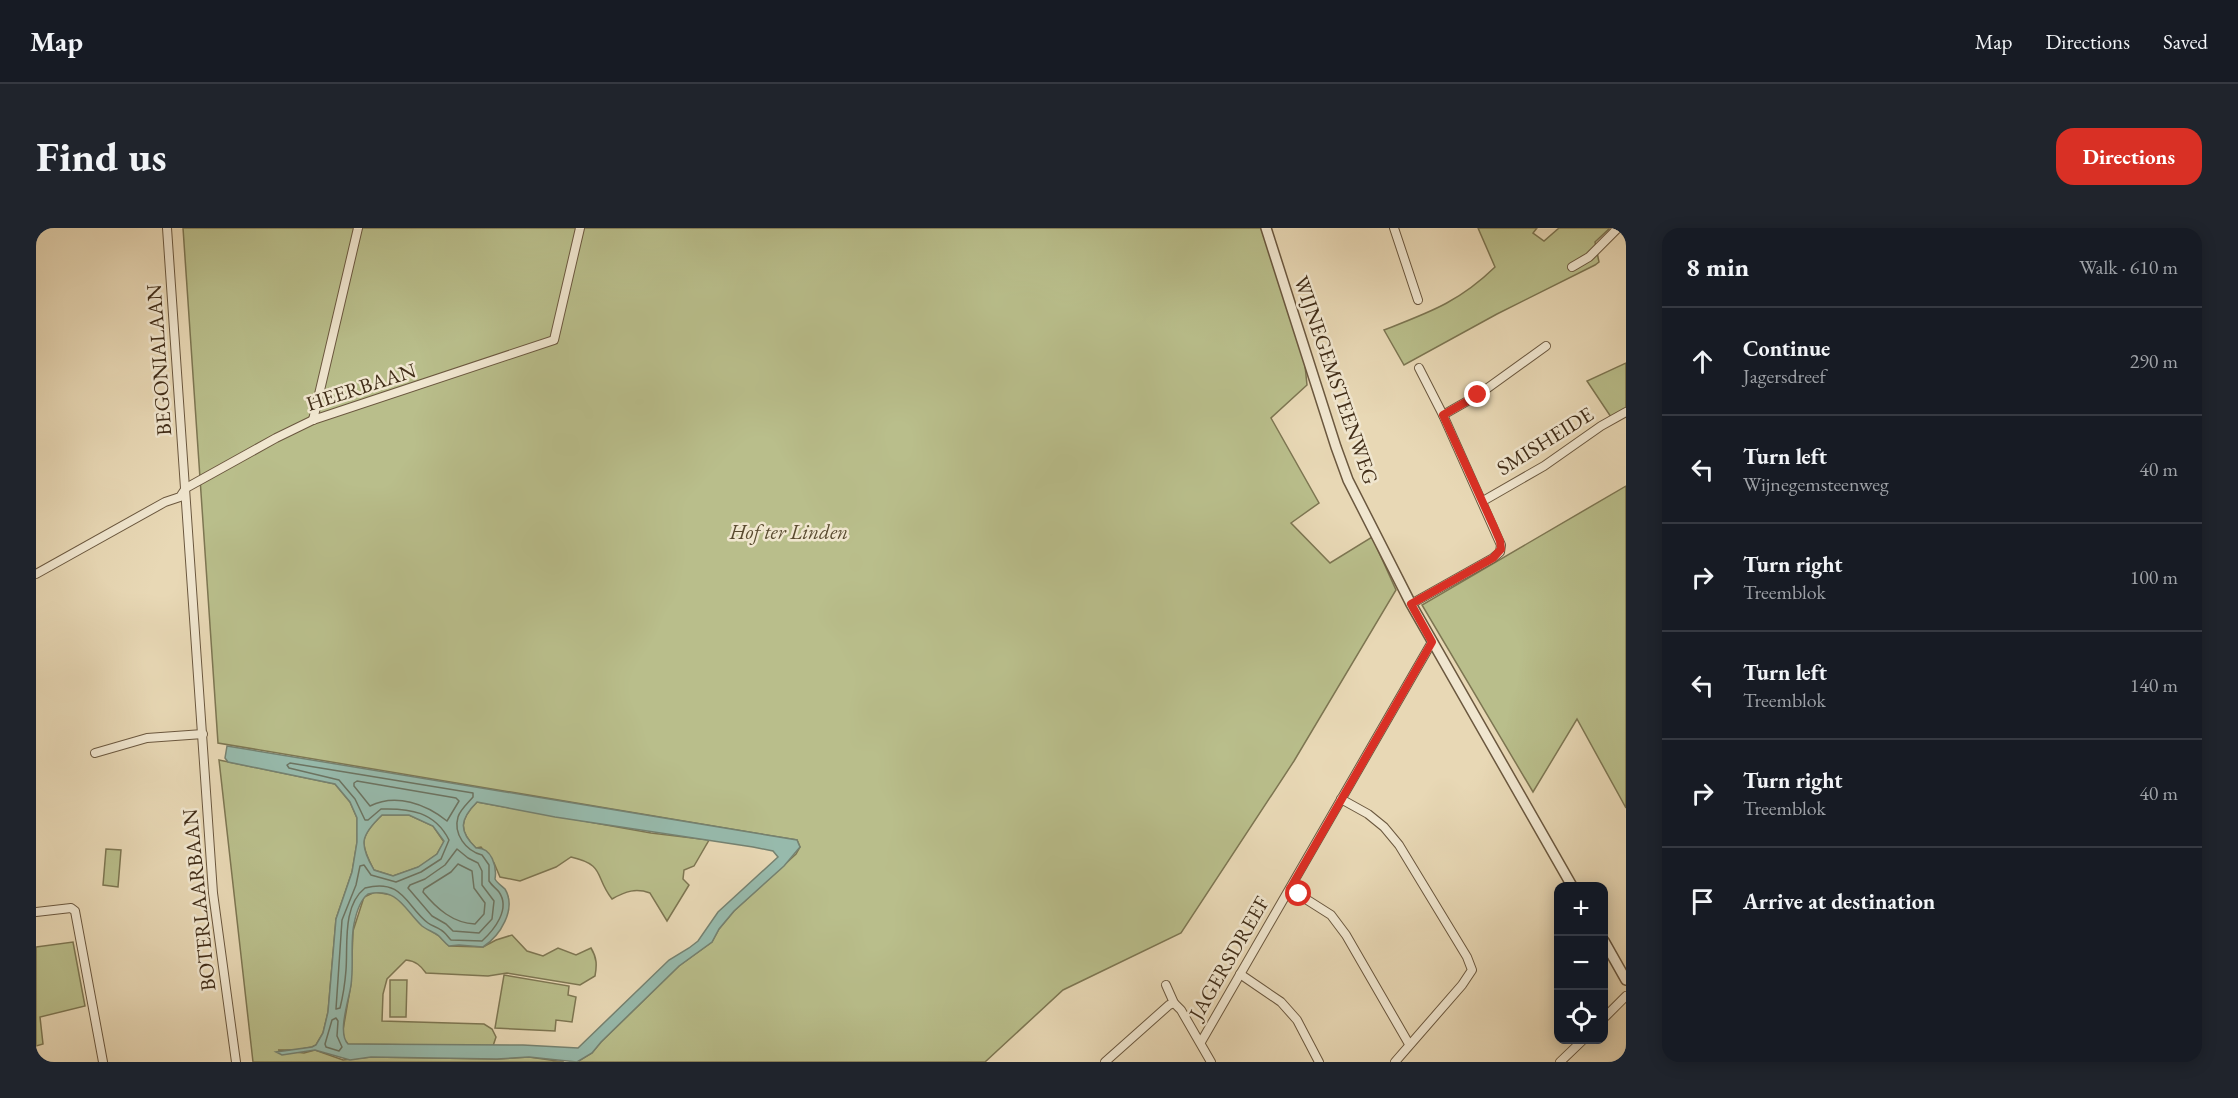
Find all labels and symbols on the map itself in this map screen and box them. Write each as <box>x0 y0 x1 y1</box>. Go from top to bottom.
street label: WIJNEGEMSTEENWEG <box>1288 272 1385 488</box>
street label: BEGONIALAAN <box>140 283 177 437</box>
street label: HEERBAAN <box>303 356 419 417</box>
route end <box>1464 381 1490 407</box>
street label: SMISHEIDE <box>1491 400 1598 481</box>
park label: Hof ter Linden <box>729 518 848 545</box>
street label: BOTERLAARBAAN <box>175 807 222 993</box>
route start <box>1285 880 1311 906</box>
street label: JAGERSDREEF <box>1181 891 1275 1026</box>

